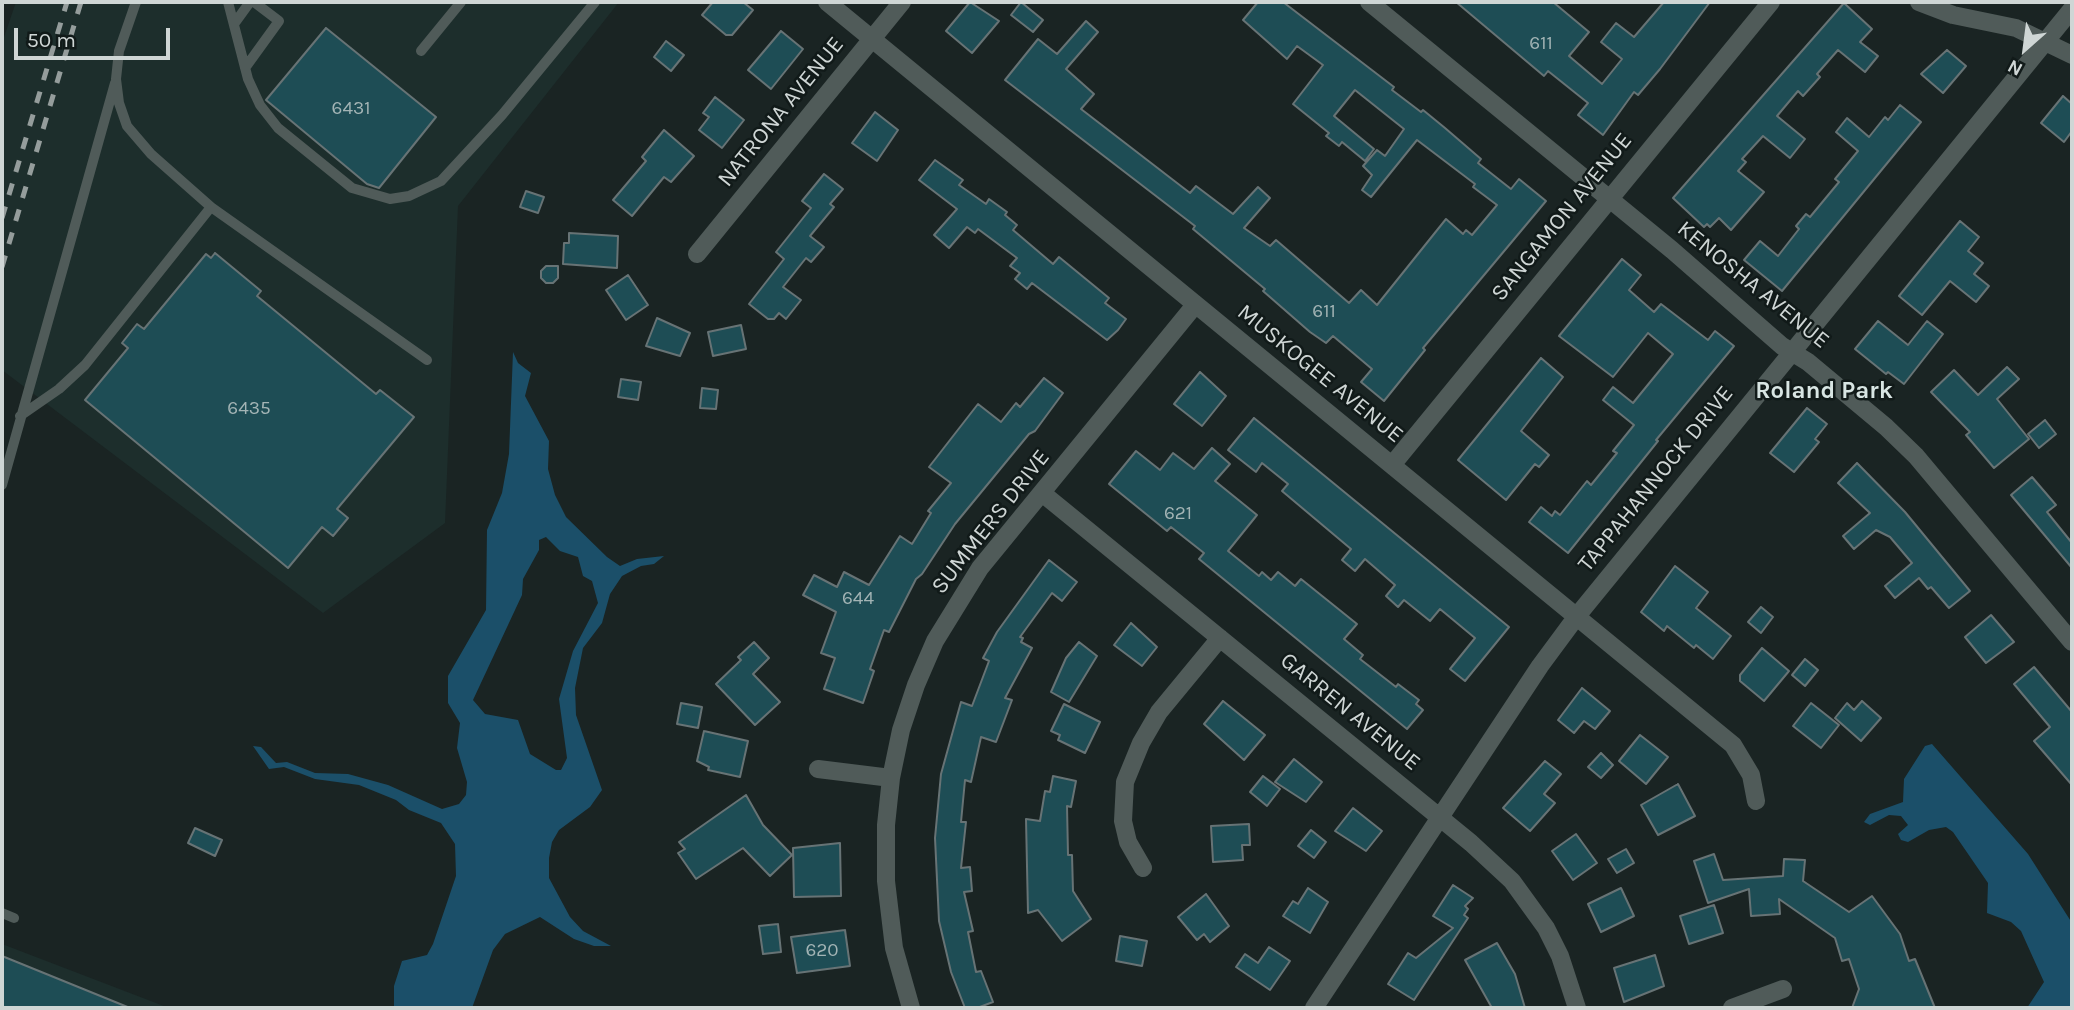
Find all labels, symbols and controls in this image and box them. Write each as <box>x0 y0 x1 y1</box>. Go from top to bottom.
scale bar <box>18 14 173 58</box>
north arrow <box>1990 14 2060 84</box>
text: 50 m <box>27 28 76 52</box>
street label: NATRONA AVENUE <box>712 31 850 193</box>
house number: 611 <box>1529 33 1553 55</box>
text: N <box>2004 55 2026 80</box>
house number: 6431 <box>332 98 370 120</box>
street label: SANGAMON AVENUE <box>1486 127 1638 307</box>
street label: KENOSHA AVENUE <box>1671 215 1835 355</box>
street label: MUSKOGEE AVENUE <box>1231 299 1409 449</box>
house number: 611 <box>1312 301 1336 323</box>
district label: Roland Park <box>1755 377 1893 405</box>
street label: TAPPAHANNOCK DRIVE <box>1572 380 1740 578</box>
house number: 6435 <box>227 398 271 420</box>
street label: SUMMERS DRIVE <box>926 444 1056 600</box>
house number: 621 <box>1164 503 1192 525</box>
house number: 644 <box>842 588 874 610</box>
street label: GARREN AVENUE <box>1274 647 1426 777</box>
house number: 620 <box>805 940 839 962</box>

